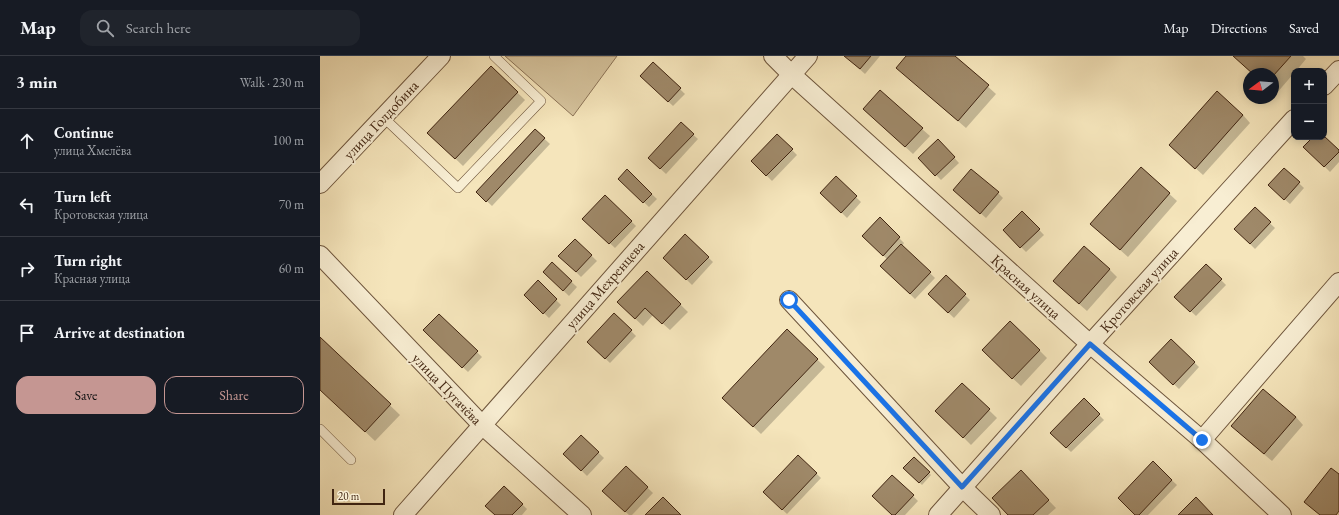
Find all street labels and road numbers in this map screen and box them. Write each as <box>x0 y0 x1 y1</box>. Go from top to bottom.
street label: улица Голдобина <box>339 76 422 163</box>
street label: улица Мехренцева <box>561 237 648 333</box>
street label: Кротовская улица <box>1095 243 1182 336</box>
street label: Красная улица <box>987 250 1065 323</box>
street label: улица Пугачёва <box>408 349 486 429</box>

